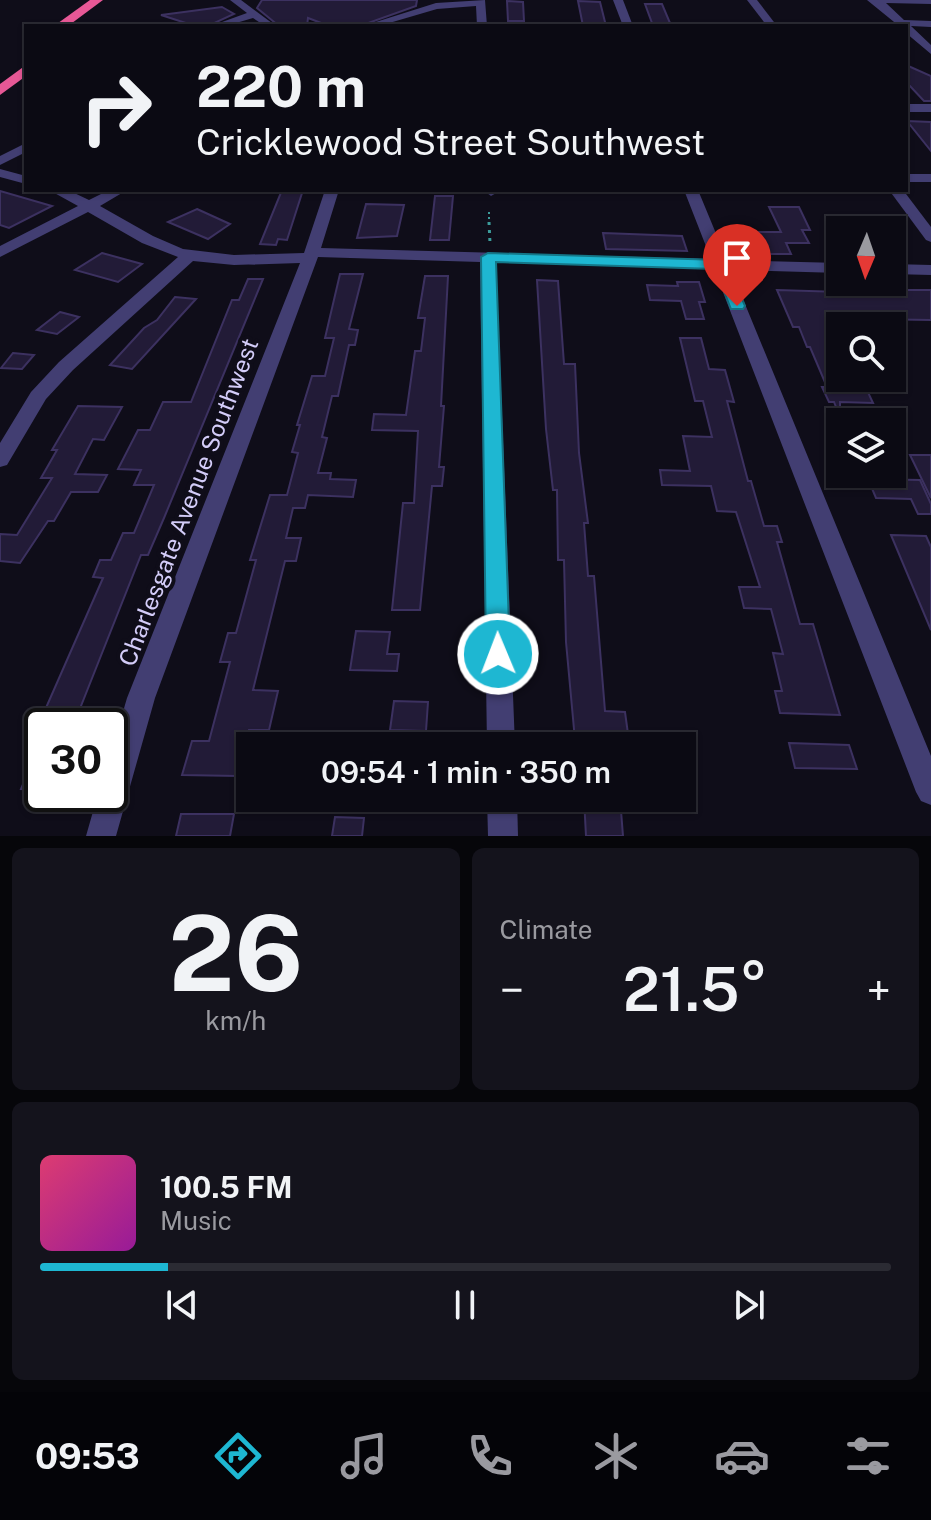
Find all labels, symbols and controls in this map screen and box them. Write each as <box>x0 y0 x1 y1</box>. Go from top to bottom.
text: 220 m <box>196 54 366 120</box>
icon: right <box>64 56 168 160</box>
text: Cricklewood Street Southwest <box>196 121 705 163</box>
north arrow <box>826 216 906 296</box>
map controls <box>826 216 906 488</box>
pin <box>703 224 771 306</box>
icon: arrive <box>715 236 759 280</box>
button: search <box>826 312 906 392</box>
street label: Charlesgate Avenue Southwest <box>112 334 264 670</box>
button: layers <box>826 408 906 488</box>
position arrow <box>456 612 540 696</box>
speed limit sign: 30 <box>24 708 128 812</box>
text: 09:54 · 1 min · 350 m <box>321 754 611 790</box>
text: 26 <box>168 892 303 1014</box>
text: Climate <box>500 914 593 945</box>
text: 21.5° <box>623 954 768 1025</box>
text: − <box>500 964 524 1016</box>
text: + <box>867 964 891 1016</box>
text: km/h <box>205 1005 266 1036</box>
text: 100.5 FM <box>160 1169 292 1205</box>
text: Music <box>160 1205 232 1236</box>
icon: previous <box>160 1283 204 1327</box>
icon: pause <box>443 1283 487 1327</box>
icon: next <box>727 1283 771 1327</box>
icon: directions <box>210 1428 266 1484</box>
icon: music <box>336 1428 392 1484</box>
icon: phone <box>462 1428 518 1484</box>
icon: climate <box>588 1428 644 1484</box>
icon: car <box>714 1428 770 1484</box>
icon: filters <box>840 1428 896 1484</box>
text: 09:53 <box>35 1435 140 1477</box>

